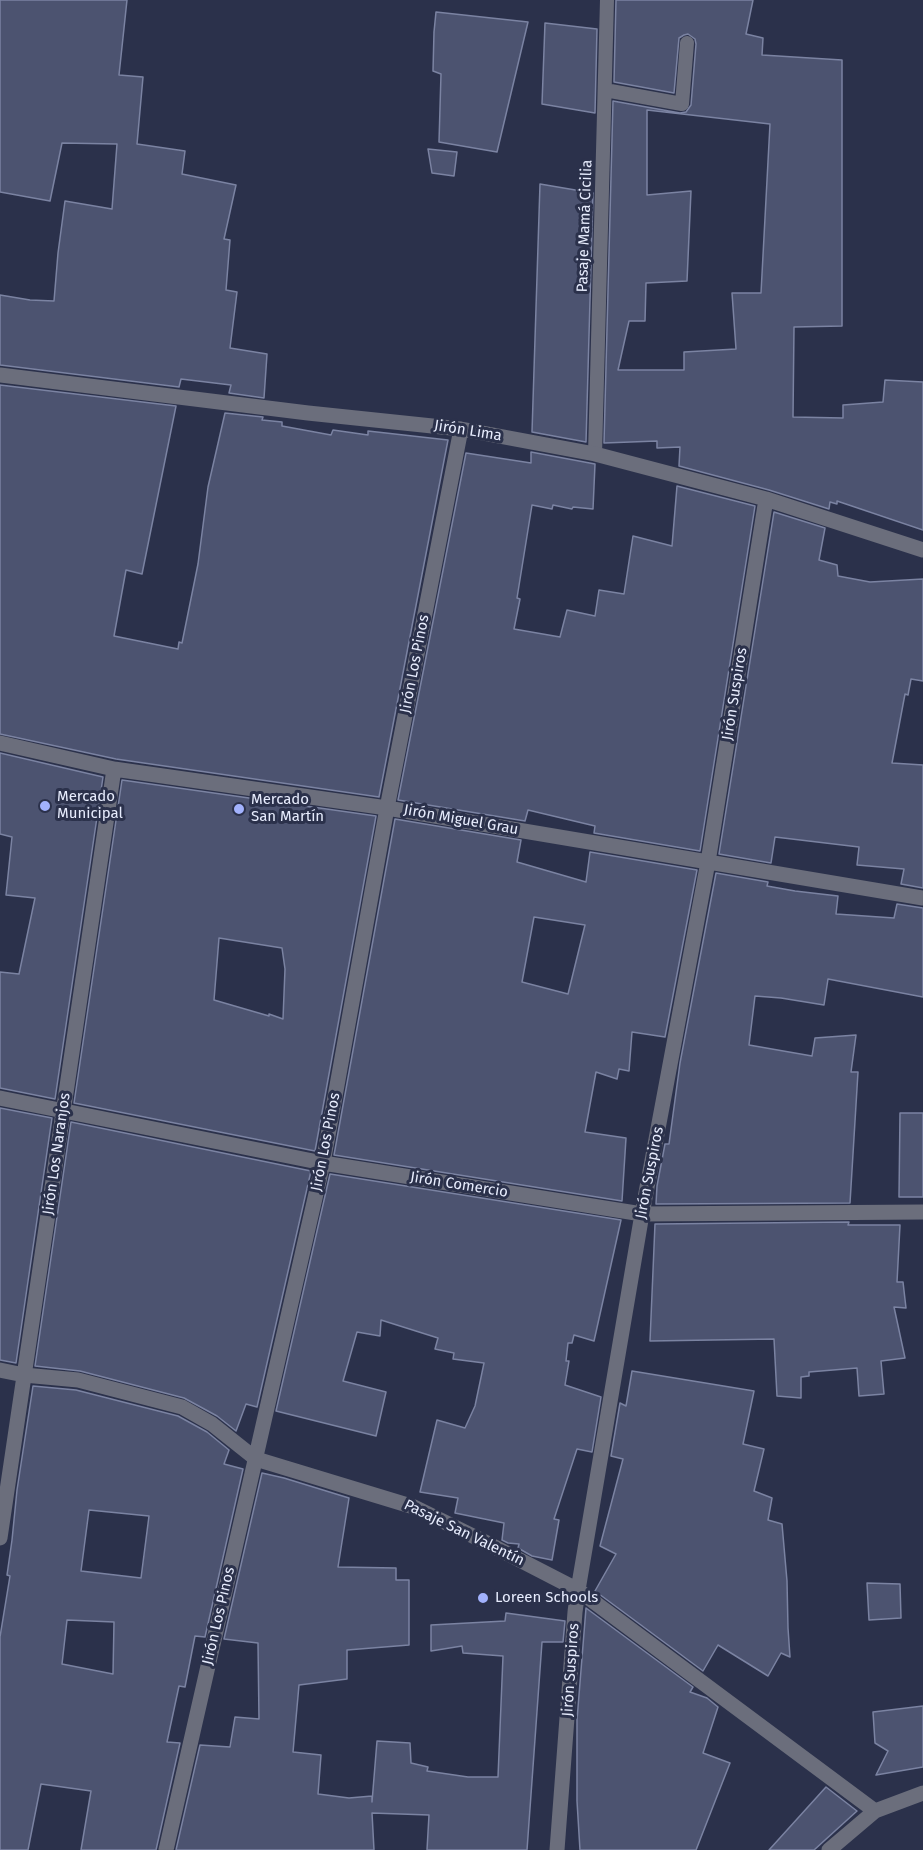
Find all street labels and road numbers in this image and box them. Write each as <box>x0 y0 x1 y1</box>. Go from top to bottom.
street label: Pasaje Mamá Cicilia <box>574 159 596 293</box>
street label: Jirón Lima <box>433 417 503 445</box>
street label: Jirón Los Pinos <box>397 613 433 715</box>
street label: Jirón Suspiros <box>719 646 751 742</box>
street label: Jirón Miguel Grau <box>402 801 520 839</box>
street label: Jirón Los Pinos <box>308 1091 344 1193</box>
street label: Jirón Los Naranjos <box>40 1092 74 1216</box>
street label: Jirón Suspiros <box>632 1125 668 1221</box>
street label: Jirón Comercio <box>409 1168 509 1202</box>
street label: Pasaje San Valentín <box>401 1496 527 1570</box>
street label: Jirón Los Pinos <box>199 1565 239 1667</box>
street label: Jirón Suspiros <box>559 1623 583 1717</box>

